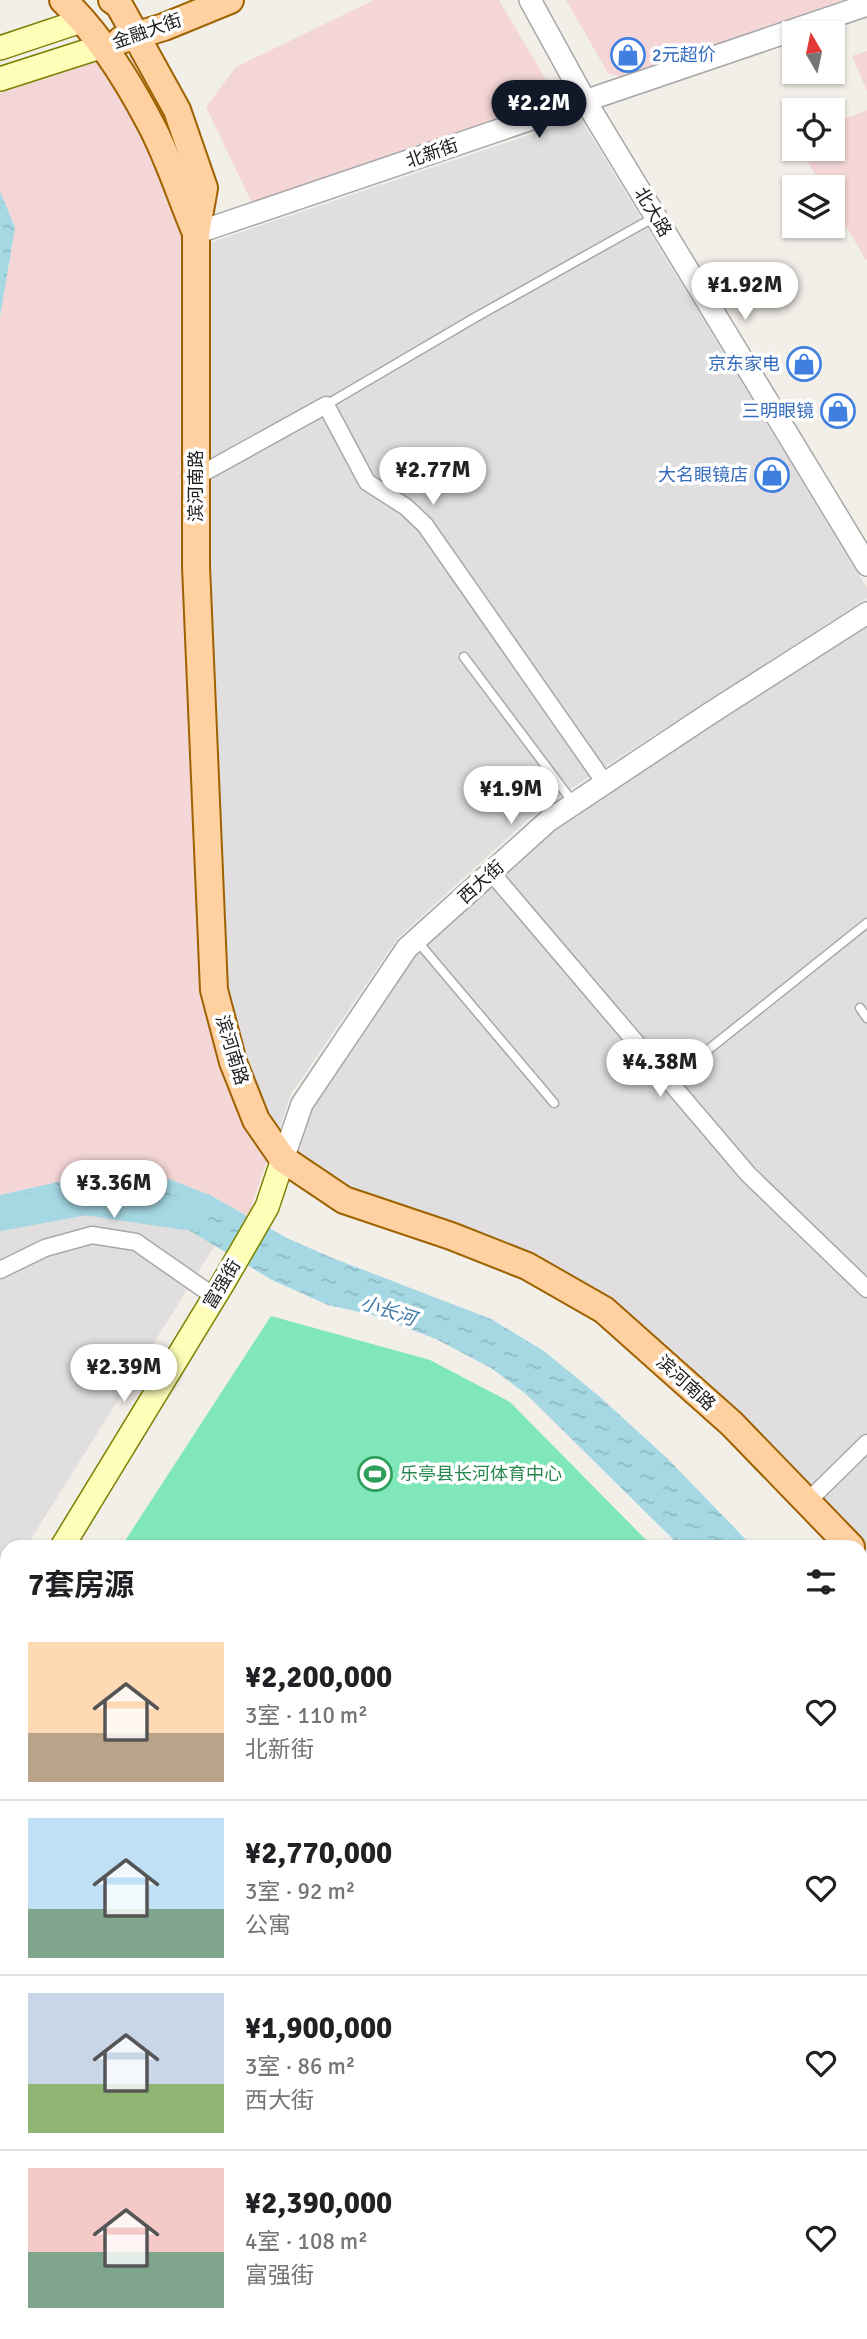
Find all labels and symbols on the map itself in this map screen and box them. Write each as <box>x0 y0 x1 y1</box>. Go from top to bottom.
street label: 金融大街 <box>109 9 185 53</box>
north arrow <box>782 21 845 84</box>
shop icon: 2元超价 <box>609 36 647 74</box>
place label: 2元超价 <box>652 44 716 66</box>
pin: ¥2.2M <box>490 80 588 140</box>
street label: 北新街 <box>403 134 461 172</box>
street label: 北大路 <box>630 183 676 241</box>
pin: ¥1.92M <box>688 262 802 322</box>
shop icon: 京东家电 <box>785 345 823 383</box>
place label: 京东家电 <box>708 353 780 375</box>
shop icon: 三明眼镜 <box>819 392 857 430</box>
place label: 三明眼镜 <box>742 400 814 422</box>
pin: ¥2.77M <box>376 448 490 507</box>
street label: 滨河南路 <box>185 450 207 522</box>
shop icon: 大名眼镜店 <box>753 456 791 494</box>
place label: 大名眼镜店 <box>658 464 748 486</box>
pin: ¥1.9M <box>462 766 560 826</box>
street label: 西大街 <box>454 856 508 908</box>
street label: 滨河南路 <box>211 1012 253 1088</box>
pin: ¥4.38M <box>603 1040 717 1099</box>
pin: ¥3.36M <box>57 1160 171 1220</box>
street label: 富强街 <box>199 1255 245 1313</box>
water label: 小长河 <box>357 1291 423 1332</box>
pin: ¥2.39M <box>67 1344 181 1404</box>
street label: 滨河南路 <box>652 1351 720 1415</box>
sports icon: 乐亭县长河体育中心 <box>356 1455 394 1493</box>
place label: 乐亭县长河体育中心 <box>400 1463 562 1485</box>

